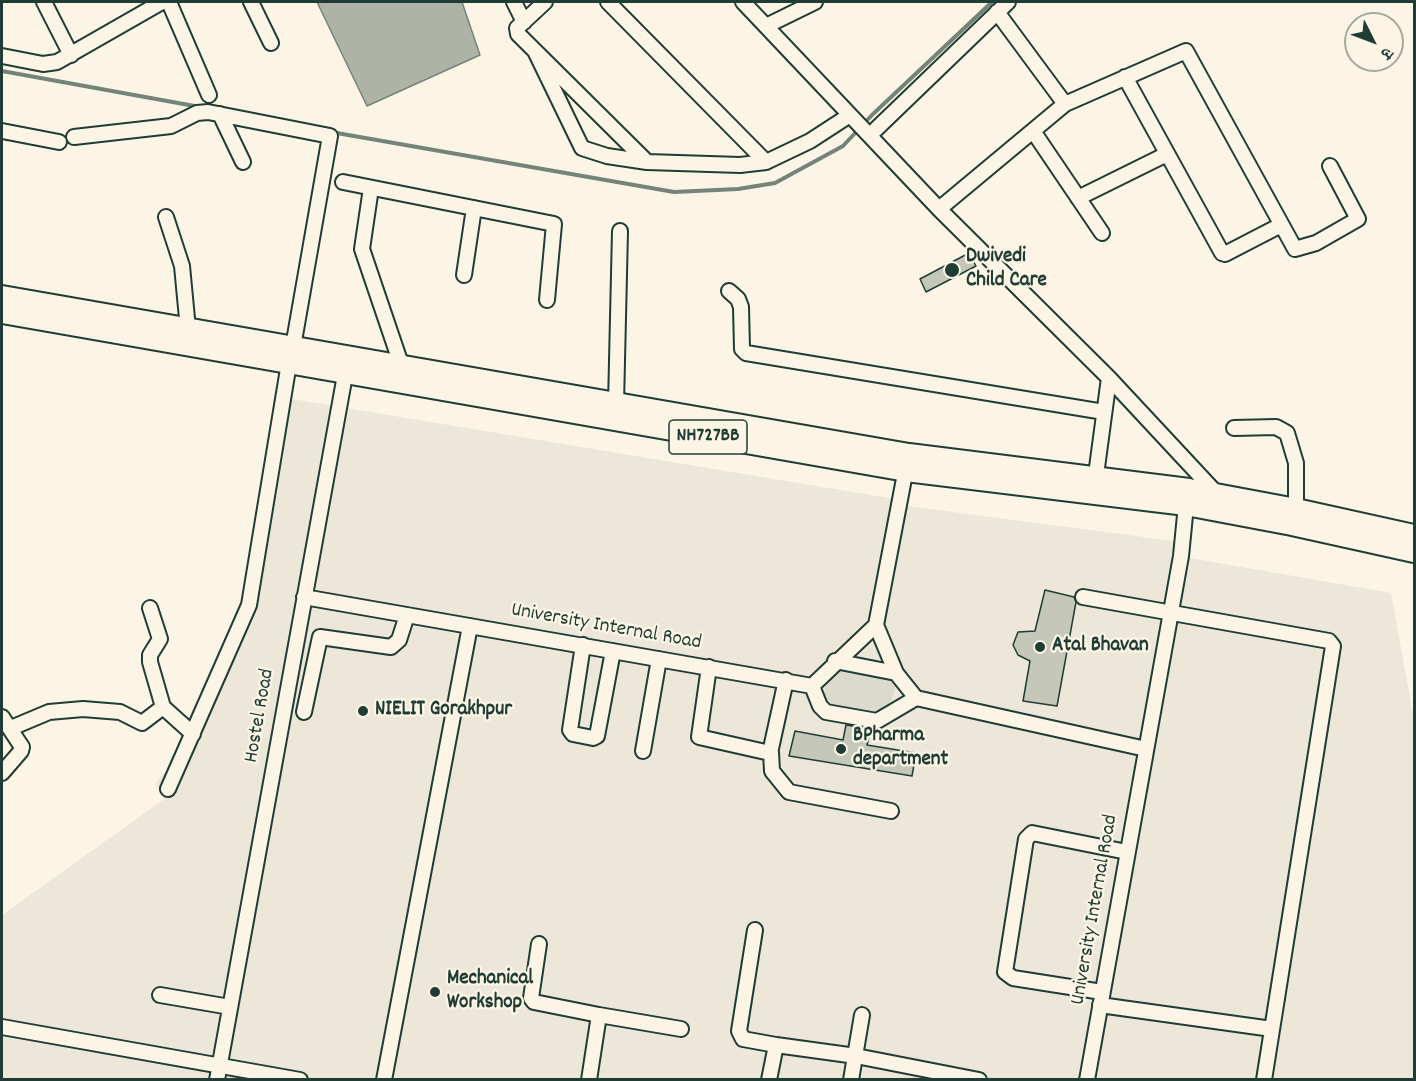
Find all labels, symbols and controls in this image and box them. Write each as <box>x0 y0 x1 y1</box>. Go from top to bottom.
north arrow <box>1344 12 1404 72</box>
text: उ <box>1375 42 1398 64</box>
place label: Dwivedi Child Care <box>966 245 1047 295</box>
marker: Dwivedi Child Care <box>943 261 961 279</box>
road number: NH727BB <box>669 420 747 454</box>
street label: University Internal Road <box>509 599 703 657</box>
place label: Atal Bhavan <box>1052 634 1149 660</box>
marker: Atal Bhavan <box>1033 640 1047 654</box>
street label: Hostel Road <box>240 667 282 765</box>
place label: NIELIT Gorakhpur <box>375 698 512 724</box>
marker: NIELIT Gorakhpur <box>356 704 370 718</box>
place label: BPharma department <box>853 724 948 774</box>
marker: BPharma department <box>834 742 848 756</box>
street label: University Internal Road <box>1067 813 1125 1007</box>
place label: Mechanical Workshop <box>447 967 533 1017</box>
marker: Mechanical Workshop <box>428 985 442 999</box>

